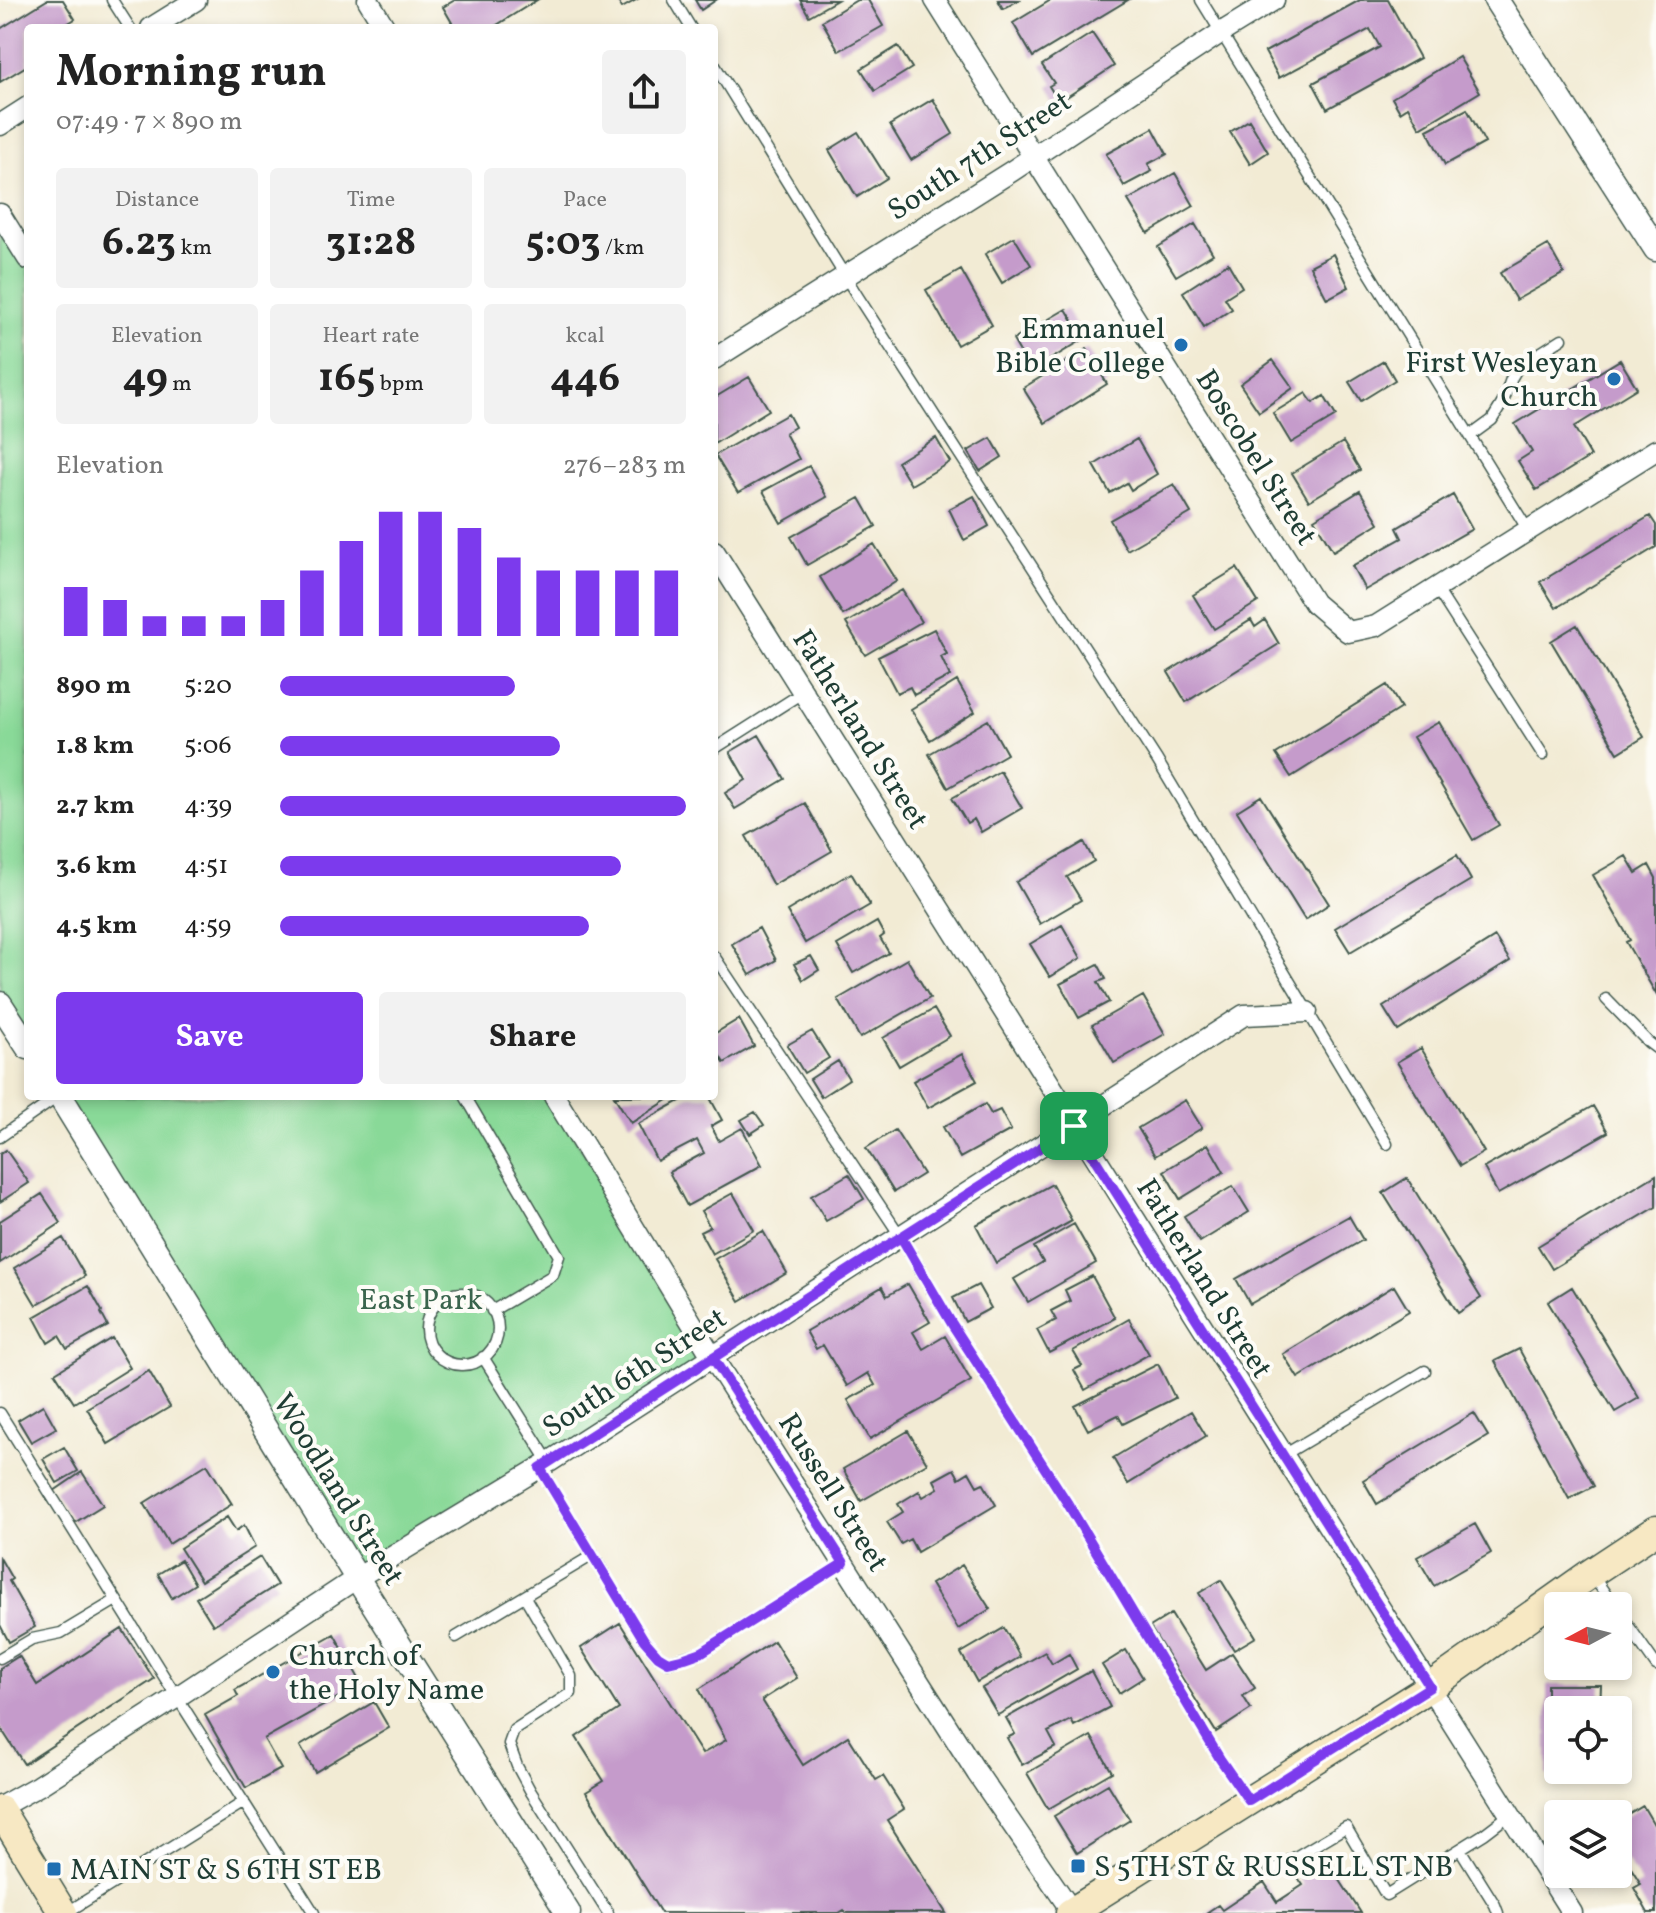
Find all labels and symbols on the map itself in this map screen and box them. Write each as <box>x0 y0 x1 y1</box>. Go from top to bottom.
street label: South 7th Street <box>880 81 1080 232</box>
place label: Emmanuel Bible College <box>995 309 1165 385</box>
marker: Emmanuel Bible College <box>1172 336 1190 354</box>
place label: First Wesleyan Church <box>1405 343 1598 419</box>
street label: Boscobel Street <box>1184 362 1326 554</box>
marker: First Wesleyan Church <box>1605 370 1623 388</box>
street label: Fatherland Street <box>781 622 938 838</box>
pin <box>1040 1092 1108 1160</box>
street label: Fatherland Street <box>1125 1171 1282 1387</box>
park label: East Park <box>359 1280 483 1322</box>
street label: South 6th Street <box>535 1298 735 1449</box>
street label: Woodland Street <box>261 1386 413 1594</box>
street label: Russell Street <box>767 1406 898 1580</box>
north arrow <box>1544 1592 1632 1680</box>
place label: Church of the Holy Name <box>289 1636 484 1712</box>
marker: Church of the Holy Name <box>264 1663 282 1681</box>
place label: S 5TH ST & RUSSELL ST NB <box>1094 1847 1453 1889</box>
place label: MAIN ST & S 6TH ST EB <box>70 1850 382 1892</box>
marker: S 5TH ST & RUSSELL ST NB <box>1069 1857 1087 1875</box>
marker: MAIN ST & S 6TH ST EB <box>45 1860 63 1878</box>

